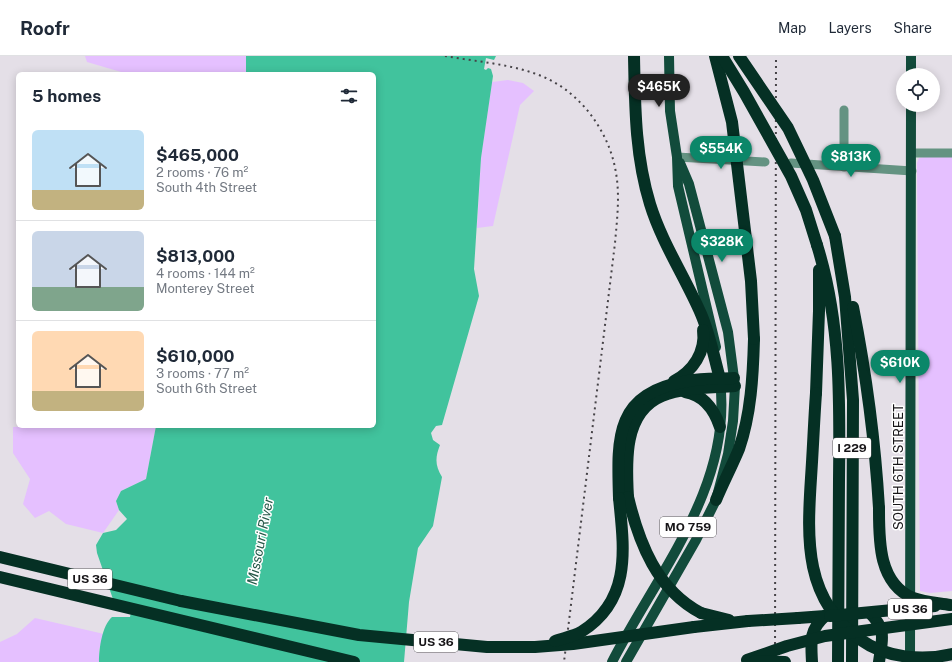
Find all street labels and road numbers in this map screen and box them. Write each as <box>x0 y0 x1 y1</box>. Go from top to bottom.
street label: SOUTH 6TH STREET <box>891 404 906 530</box>
road number: I 229 <box>833 438 871 458</box>
road number: MO 759 <box>660 517 716 537</box>
road number: US 36 <box>68 569 112 589</box>
road number: US 36 <box>888 599 932 619</box>
road number: US 36 <box>414 632 458 652</box>

